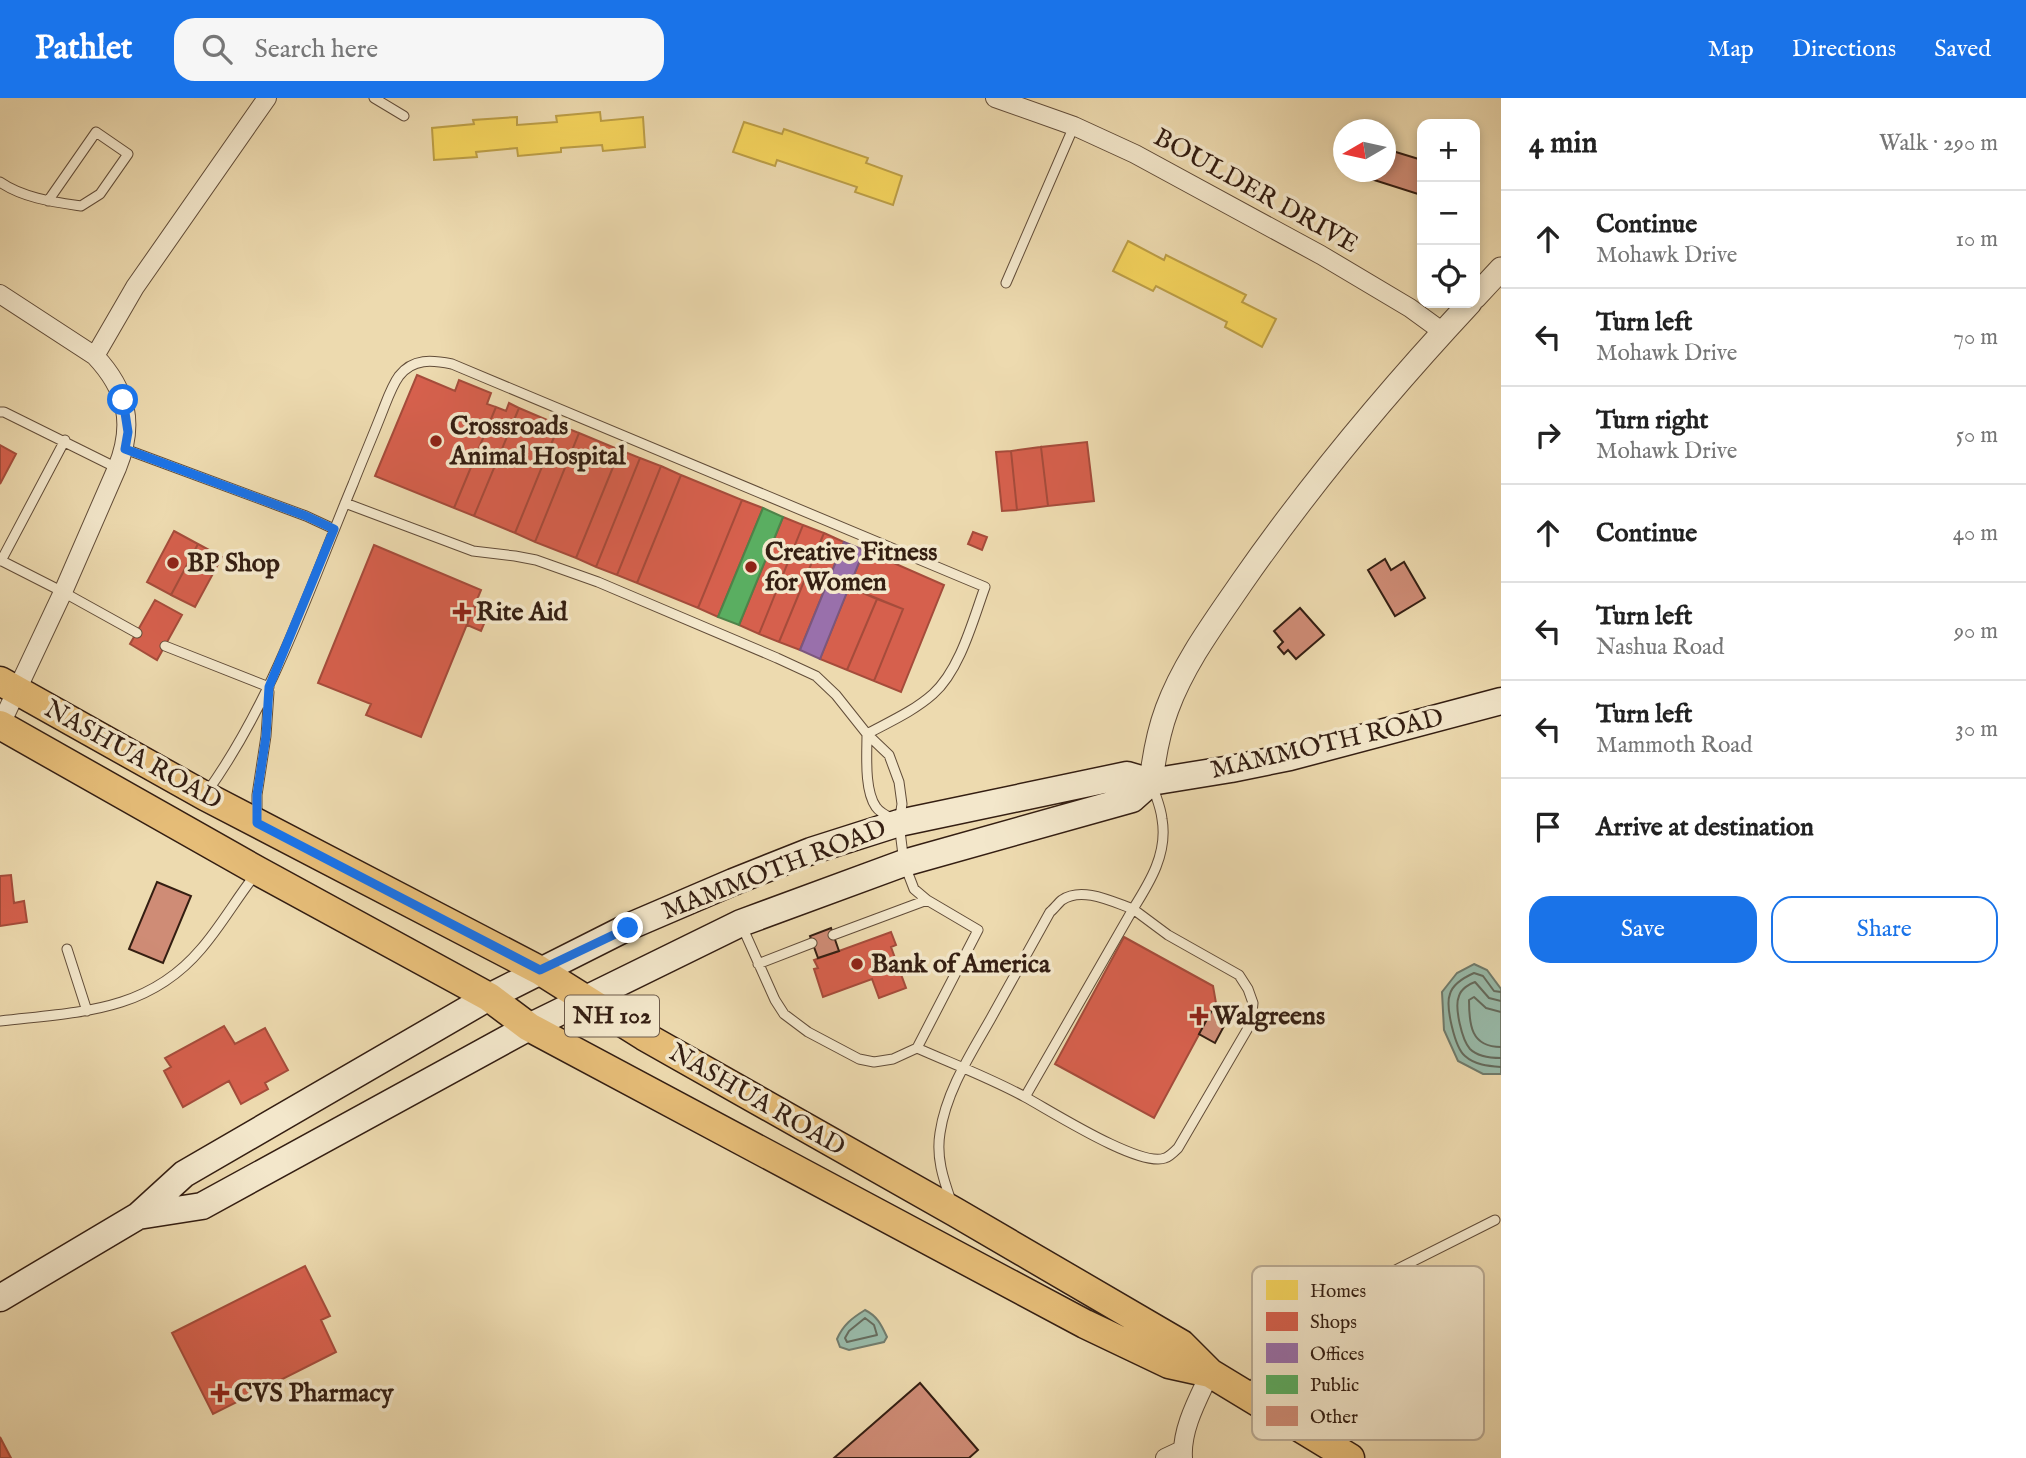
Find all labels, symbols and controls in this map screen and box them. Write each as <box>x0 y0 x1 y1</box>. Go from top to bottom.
search box <box>174 18 664 81</box>
text: Pathlet <box>35 28 132 70</box>
icon: search <box>198 30 236 68</box>
text: Search here <box>254 33 378 66</box>
text: Map <box>1708 34 1754 65</box>
text: Directions <box>1792 34 1896 65</box>
text: Saved <box>1934 34 1991 65</box>
north arrow <box>1333 119 1396 182</box>
map controls <box>1417 119 1480 308</box>
button: + <box>1417 119 1480 182</box>
street label: BOULDER DRIVE <box>1148 121 1364 261</box>
text: 4 min <box>1529 125 1597 163</box>
text: Walk · 290 m <box>1879 129 1998 158</box>
button: − <box>1417 182 1480 245</box>
text: Continue <box>1596 208 1697 241</box>
icon: ahead <box>1529 220 1567 258</box>
text: 10 m <box>1955 225 1998 254</box>
text: Mohawk Drive <box>1596 241 1737 270</box>
button: locate <box>1417 245 1480 308</box>
text: Turn left <box>1596 306 1693 339</box>
icon: left <box>1529 318 1567 356</box>
text: 70 m <box>1953 323 1998 352</box>
text: Mohawk Drive <box>1596 339 1737 368</box>
route start <box>107 384 138 415</box>
text: Turn right <box>1596 404 1709 437</box>
place label: Crossroads Animal Hospital <box>449 410 627 473</box>
icon: right <box>1529 416 1567 454</box>
text: 50 m <box>1956 421 1998 450</box>
marker: Crossroads Animal Hospital <box>428 433 444 449</box>
text: Mohawk Drive <box>1596 437 1737 466</box>
icon: ahead <box>1529 514 1567 552</box>
text: Continue <box>1596 517 1697 550</box>
text: 40 m <box>1953 519 1998 548</box>
place label: Creative Fitness for Women <box>765 536 937 599</box>
place label: BP Shop <box>187 547 280 580</box>
marker: BP Shop <box>165 555 181 571</box>
marker: Creative Fitness for Women <box>743 559 759 575</box>
place label: Rite Aid <box>476 596 568 629</box>
text: Turn left <box>1596 600 1693 633</box>
marker: Rite Aid <box>454 604 470 620</box>
icon: left <box>1529 612 1567 650</box>
text: 90 m <box>1954 617 1998 646</box>
text: Nashua Road <box>1596 633 1724 662</box>
street label: NASHUA ROAD <box>38 693 228 817</box>
text: Turn left <box>1596 698 1693 731</box>
street label: MAMMOTH ROAD <box>1207 701 1447 787</box>
icon: left <box>1529 710 1567 748</box>
text: 30 m <box>1955 715 1998 744</box>
text: Mammoth Road <box>1596 731 1753 760</box>
icon: arrive <box>1529 808 1567 846</box>
text: Arrive at destination <box>1596 811 1814 844</box>
street label: MAMMOTH ROAD <box>657 812 891 928</box>
button: Save <box>1529 896 1757 963</box>
button: Share <box>1771 896 1998 963</box>
route end <box>612 912 643 943</box>
place label: Bank of America <box>871 948 1051 981</box>
marker: Bank of America <box>849 956 865 972</box>
road number: NH 102 <box>565 996 659 1036</box>
place label: Walgreens <box>1212 1000 1325 1033</box>
marker: Walgreens <box>1191 1008 1207 1024</box>
street label: NASHUA ROAD <box>663 1036 851 1164</box>
legend <box>1252 1266 1484 1440</box>
text: Homes <box>1310 1280 1366 1304</box>
text: Shops <box>1310 1311 1357 1335</box>
text: Offices <box>1310 1343 1364 1367</box>
text: Public <box>1310 1374 1359 1398</box>
place label: CVS Pharmacy <box>234 1377 395 1410</box>
marker: CVS Pharmacy <box>212 1385 228 1401</box>
text: Other <box>1310 1406 1358 1430</box>

